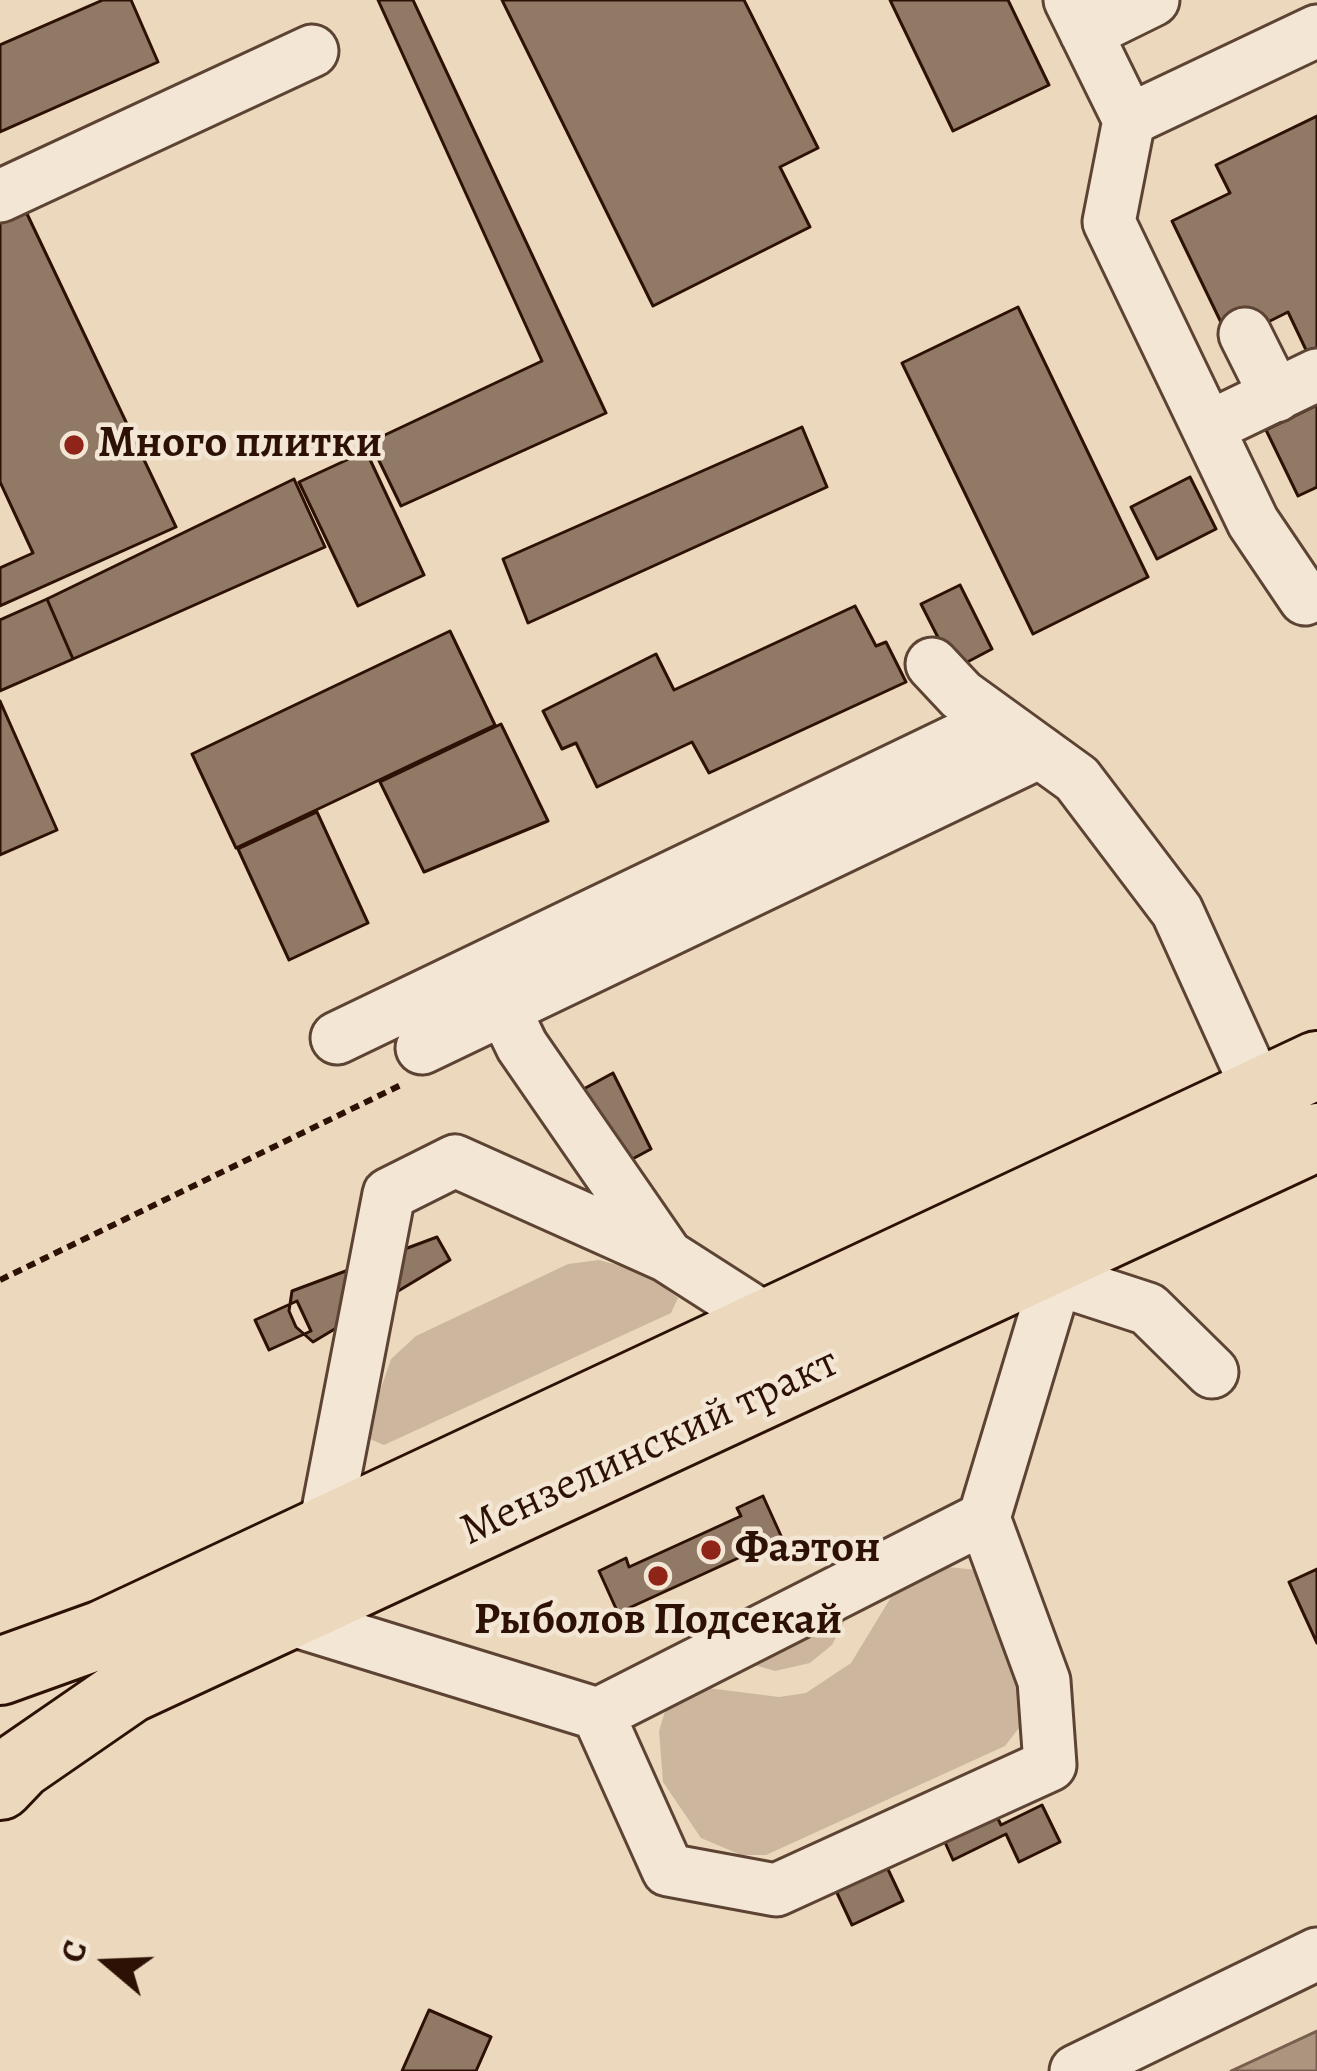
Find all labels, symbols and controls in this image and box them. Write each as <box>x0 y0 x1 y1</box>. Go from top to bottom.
place label: Много плитки <box>98 418 382 472</box>
marker: Много плитки <box>61 432 87 458</box>
street label: Мензелинский тракт <box>452 1337 848 1559</box>
place label: Фаэтон <box>735 1523 881 1577</box>
marker: Фаэтон <box>698 1537 724 1563</box>
marker: Рыболов Подсекай <box>645 1563 671 1589</box>
place label: Рыболов Подсекай <box>474 1595 842 1649</box>
north arrow <box>48 1903 168 2023</box>
text: С <box>49 1934 98 1968</box>

